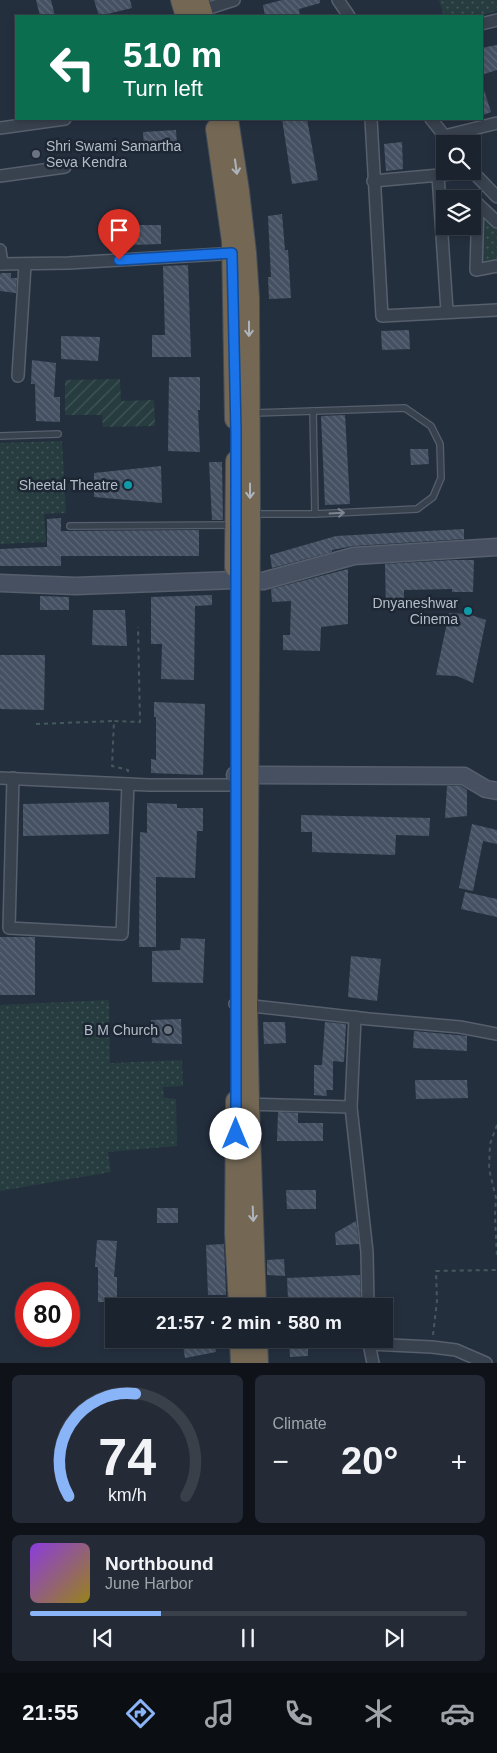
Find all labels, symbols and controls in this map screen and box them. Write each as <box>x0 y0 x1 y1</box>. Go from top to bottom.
icon: left <box>40 35 105 100</box>
text: 510 m <box>123 35 222 74</box>
text: Turn left <box>123 76 203 101</box>
map controls <box>436 135 481 235</box>
button: search <box>436 135 481 180</box>
place label: Shri Swami Samartha Seva Kendra <box>46 138 182 170</box>
marker: Shri Swami Samartha Seva Kendra <box>30 148 42 160</box>
one-way arrow <box>231 158 241 174</box>
button: layers <box>436 190 481 235</box>
pin <box>98 209 140 260</box>
icon: arrive <box>105 216 133 244</box>
one-way arrow <box>244 320 254 336</box>
place label: Sheetal Theatre <box>19 477 118 493</box>
marker: Sheetal Theatre <box>122 479 134 491</box>
one-way arrow <box>245 483 254 499</box>
one-way arrow <box>328 508 344 517</box>
place label: Dnyaneshwar Cinema <box>372 595 458 627</box>
marker: Dnyaneshwar Cinema <box>462 605 474 617</box>
place label: B M Church <box>84 1022 158 1038</box>
marker: B M Church <box>162 1024 174 1036</box>
position arrow <box>209 1107 261 1159</box>
one-way arrow <box>248 1205 257 1221</box>
speed limit sign: 80 <box>15 1282 80 1347</box>
text: 21:57 · 2 min · 580 m <box>156 1312 342 1333</box>
text: Climate <box>273 1415 327 1432</box>
text: 74 <box>98 1428 156 1486</box>
text: 20° <box>341 1440 398 1482</box>
text: − <box>273 1446 289 1477</box>
text: + <box>451 1446 467 1477</box>
text: km/h <box>108 1485 147 1505</box>
text: Northbound <box>105 1553 214 1574</box>
text: June Harbor <box>105 1575 193 1592</box>
icon: previous <box>89 1624 117 1652</box>
icon: pause <box>234 1624 262 1652</box>
icon: next <box>380 1624 408 1652</box>
icon: directions <box>123 1696 158 1731</box>
icon: music <box>202 1696 237 1731</box>
icon: phone <box>281 1696 316 1731</box>
icon: climate <box>361 1696 396 1731</box>
icon: car <box>440 1696 475 1731</box>
text: 21:55 <box>22 1700 78 1725</box>

